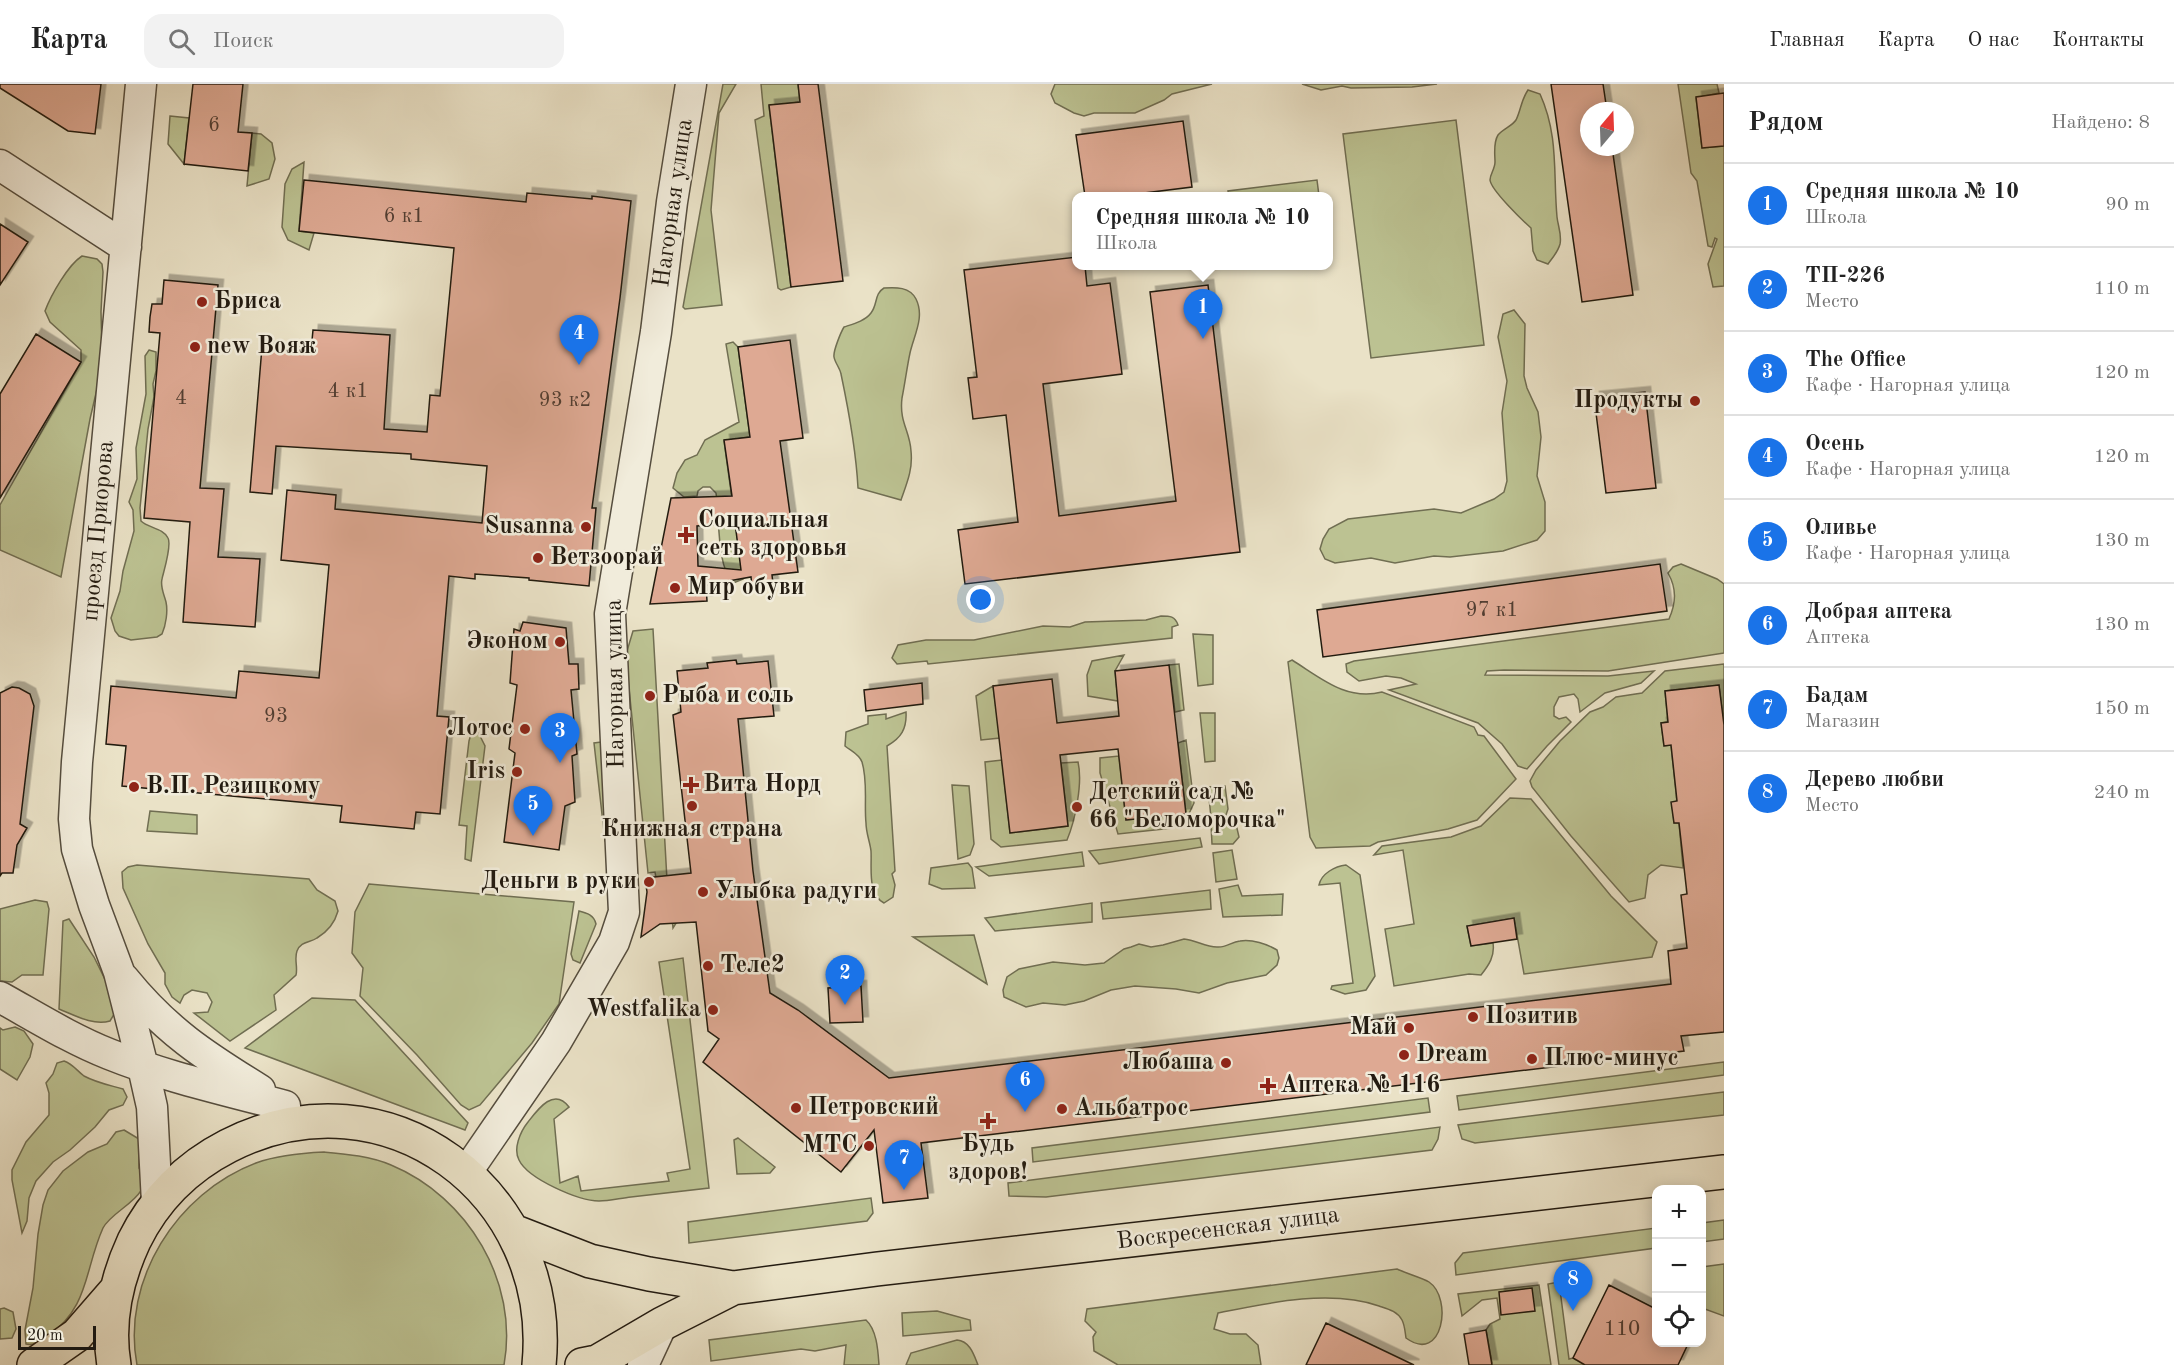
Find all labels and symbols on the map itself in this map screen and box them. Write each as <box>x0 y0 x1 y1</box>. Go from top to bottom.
north arrow <box>1580 102 1634 156</box>
house number: 6 <box>208 115 220 136</box>
street label: Нагорная улица <box>650 117 698 289</box>
house number: 6 к1 <box>384 206 424 227</box>
place label: Бриса <box>214 290 281 314</box>
pin: 1 <box>1184 290 1222 339</box>
marker: Бриса <box>195 295 209 309</box>
pin: 4 <box>560 316 598 365</box>
place label: new Вояж <box>207 335 316 359</box>
marker: new Вояж <box>188 340 202 354</box>
house number: 4 к1 <box>328 381 368 402</box>
house number: 4 <box>175 388 187 409</box>
place label: Продукты <box>1574 389 1683 413</box>
house number: 93 к2 <box>539 390 591 411</box>
marker: Продукты <box>1688 394 1702 408</box>
street label: проезд Приорова <box>79 440 119 622</box>
place label: Социальная сеть здоровья <box>698 509 847 561</box>
place label: Susanna <box>485 515 574 539</box>
marker: Susanna <box>579 520 593 534</box>
marker: Социальная сеть здоровья <box>679 528 693 542</box>
place label: Ветзоорай <box>550 546 664 570</box>
marker: Ветзоорай <box>531 551 545 565</box>
place label: Мир обуви <box>687 576 804 600</box>
marker: Мир обуви <box>668 581 682 595</box>
your location <box>966 585 995 614</box>
street label: Нагорная улица <box>603 599 629 769</box>
house number: 97 к1 <box>1466 600 1518 621</box>
place label: Эконом <box>466 630 548 654</box>
marker: Эконом <box>553 635 567 649</box>
place label: Рыба и соль <box>662 684 794 708</box>
marker: Рыба и соль <box>643 689 657 703</box>
house number: 93 <box>264 706 288 727</box>
pin: 3 <box>540 714 580 763</box>
place label: Лотос <box>447 717 513 741</box>
marker: Лотос <box>518 722 532 736</box>
place label: Iris <box>467 760 505 784</box>
marker: Iris <box>510 765 524 779</box>
place label: Вита Норд <box>703 773 821 797</box>
place label: В.П. Резицкому <box>146 775 321 799</box>
marker: Вита Норд <box>684 778 698 792</box>
marker: В.П. Резицкому <box>127 780 141 794</box>
place label: Детский сад № 66 "Беломорочка" <box>1089 781 1285 833</box>
pin: 5 <box>514 786 552 836</box>
marker: Книжная страна <box>685 799 699 813</box>
marker: Детский сад № 66 "Беломорочка" <box>1070 800 1084 814</box>
place label: Книжная страна <box>601 818 783 842</box>
place label: Деньги в руки <box>481 870 637 894</box>
marker: Деньги в руки <box>642 875 656 889</box>
place label: Улыбка радуги <box>715 880 877 904</box>
marker: Улыбка радуги <box>696 885 710 899</box>
place label: Теле2 <box>720 954 785 978</box>
pin: 2 <box>826 956 864 1005</box>
marker: Теле2 <box>701 959 715 973</box>
place label: Westfalika <box>586 998 701 1022</box>
marker: Westfalika <box>706 1003 720 1017</box>
place label: Позитив <box>1485 1005 1578 1029</box>
marker: Позитив <box>1466 1010 1480 1024</box>
place label: Май <box>1350 1016 1397 1040</box>
marker: Май <box>1402 1021 1416 1035</box>
place label: Dream <box>1416 1043 1488 1067</box>
place label: Плюс-минус <box>1544 1047 1679 1071</box>
marker: Dream <box>1397 1048 1411 1062</box>
place label: Любаша <box>1123 1051 1214 1075</box>
marker: Плюс-минус <box>1525 1052 1539 1066</box>
marker: Любаша <box>1219 1056 1233 1070</box>
pin: 6 <box>1006 1062 1044 1112</box>
place label: Аптека № 116 <box>1280 1074 1440 1098</box>
marker: Аптека № 116 <box>1261 1079 1275 1093</box>
place label: Петровский <box>808 1096 939 1120</box>
place label: Альбатрос <box>1074 1097 1189 1121</box>
marker: Петровский <box>789 1101 803 1115</box>
marker: Альбатрос <box>1055 1102 1069 1116</box>
marker: Будь здоров! <box>981 1114 995 1128</box>
place label: Будь здоров! <box>949 1133 1027 1185</box>
place label: МТС <box>803 1134 857 1158</box>
marker: МТС <box>862 1139 876 1153</box>
pin: 7 <box>884 1140 924 1190</box>
street label: Воскресенская улица <box>1115 1203 1341 1255</box>
pin: 8 <box>1554 1262 1592 1311</box>
house number: 110 <box>1604 1319 1640 1340</box>
scale bar <box>18 1323 96 1350</box>

